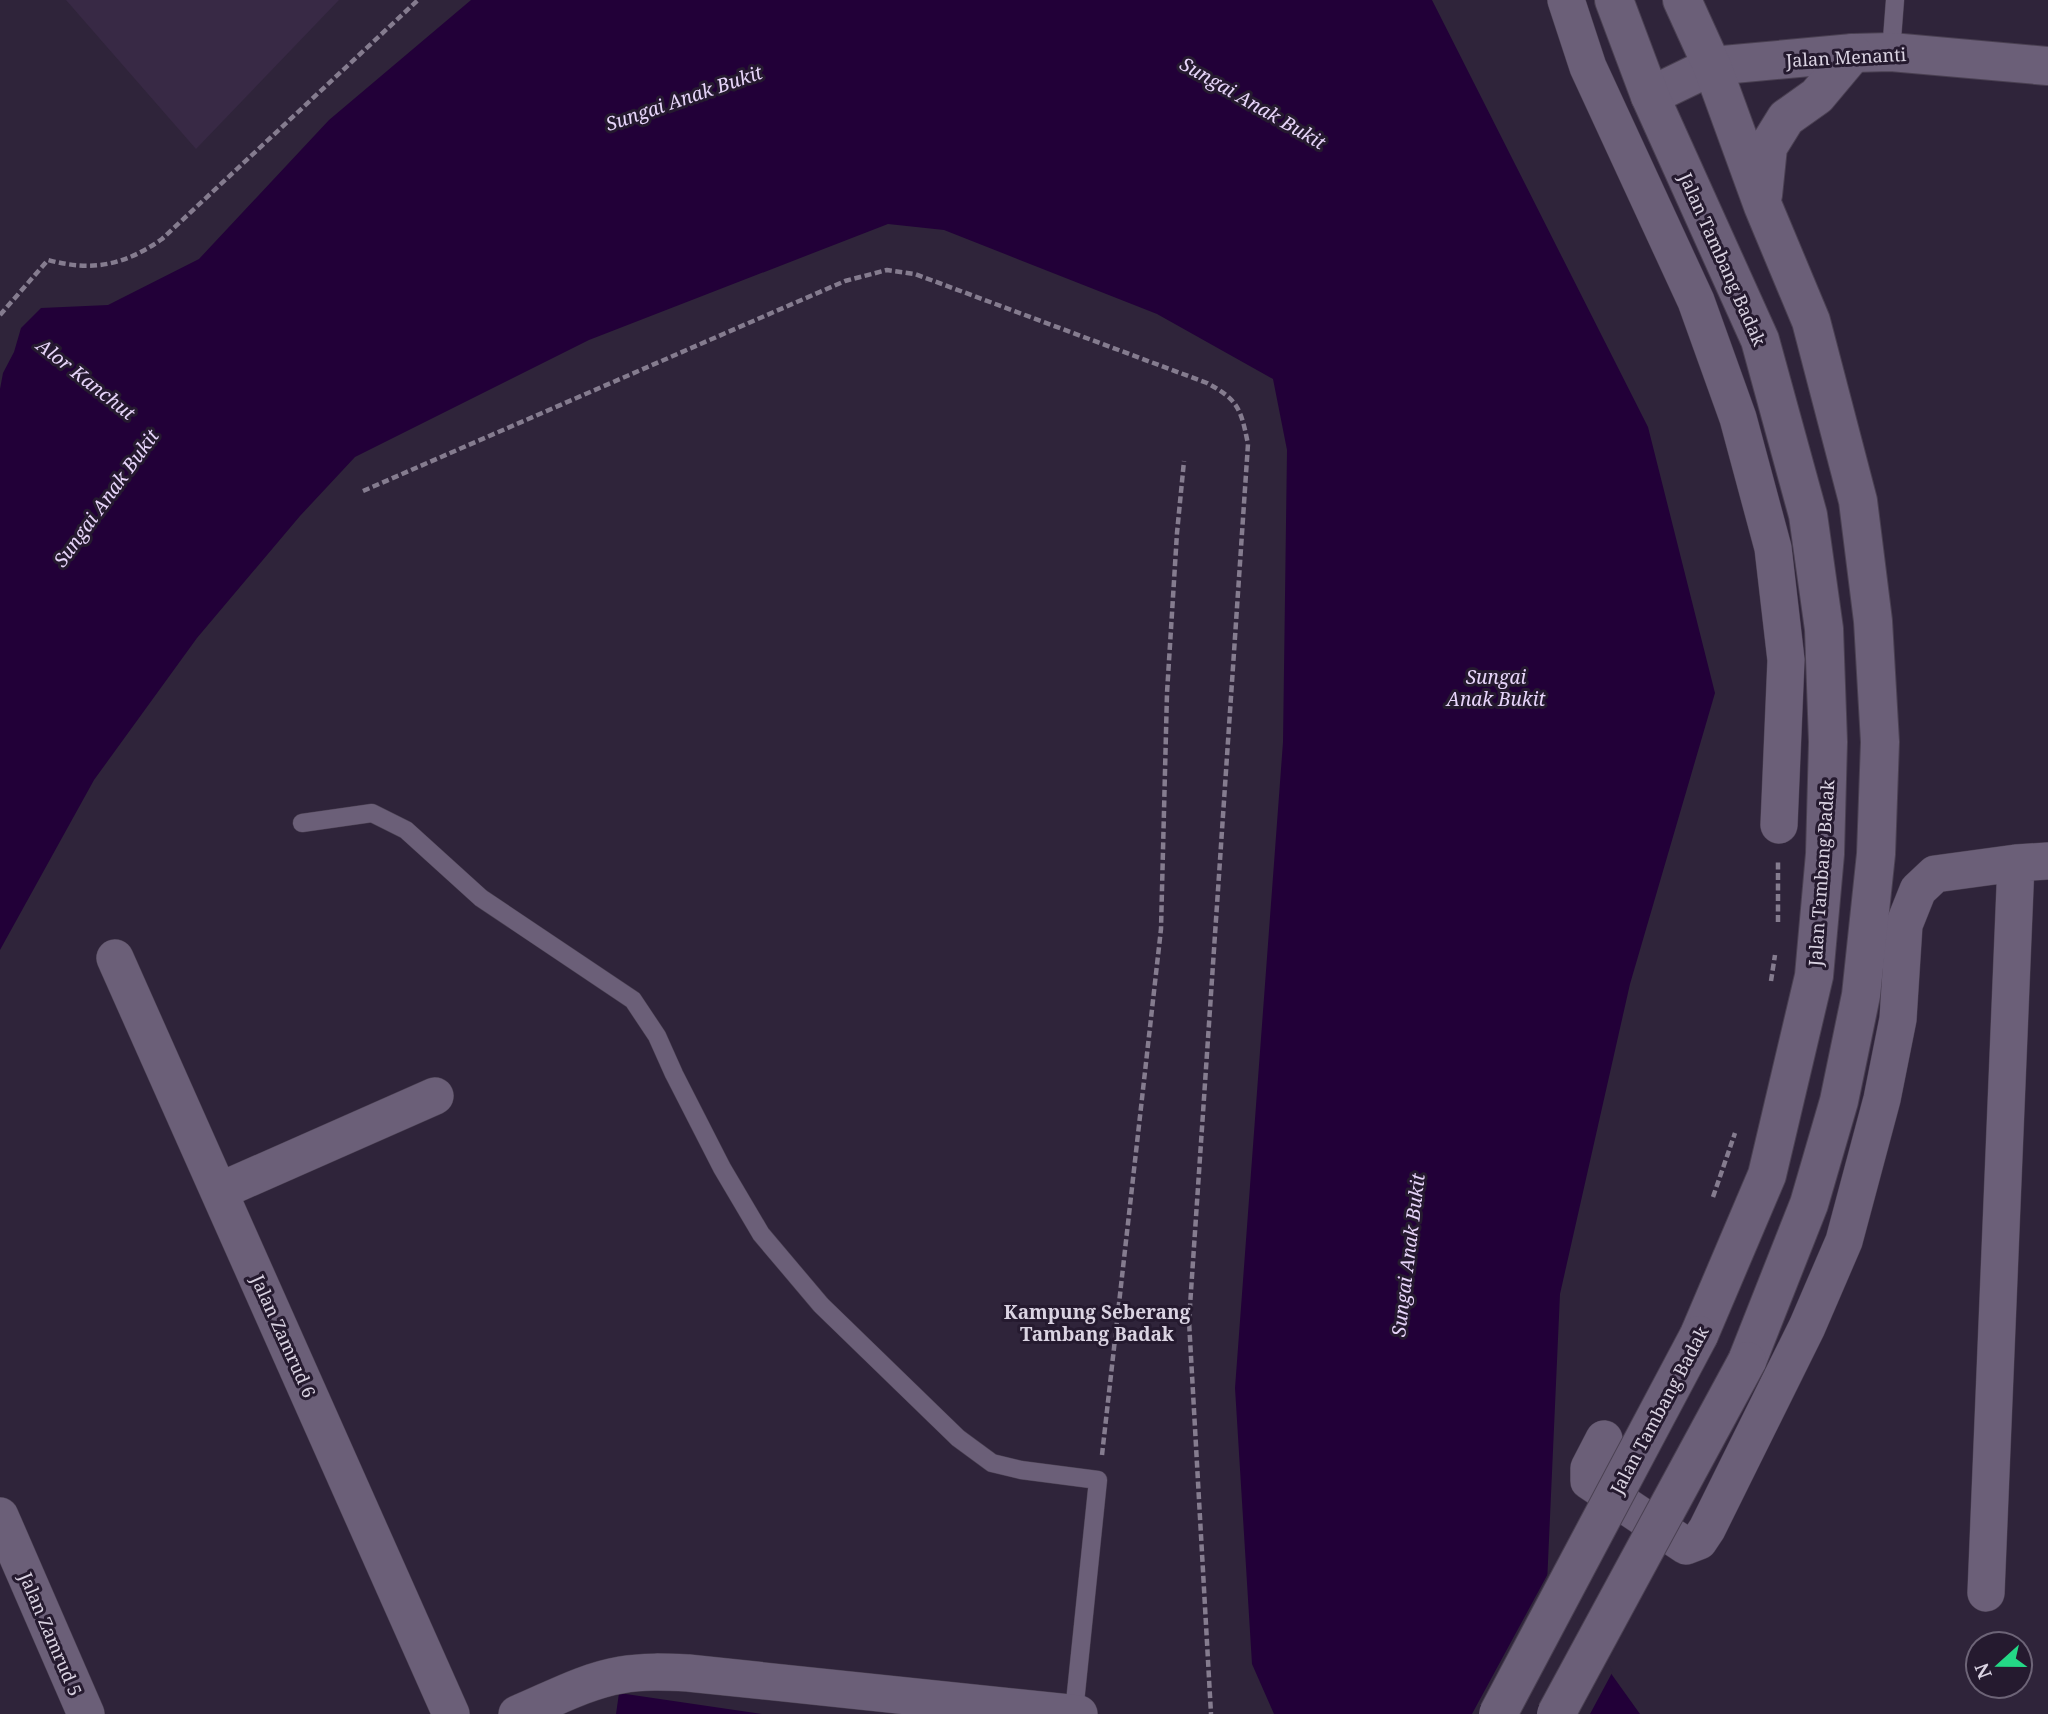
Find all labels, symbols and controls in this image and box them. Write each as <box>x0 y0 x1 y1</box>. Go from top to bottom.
street label: Jalan Menanti <box>1784 42 1907 72</box>
water label: Sungai Anak Bukit <box>1175 51 1332 156</box>
water label: Sungai Anak Bukit <box>602 59 767 137</box>
street label: Jalan Tambang Badak <box>1674 168 1772 350</box>
water label: Alor Kanchut <box>30 331 142 426</box>
water label: Sungai Anak Bukit <box>47 423 165 572</box>
water label: Sungai Anak Bukit <box>1445 664 1546 712</box>
street label: Jalan Tambang Badak <box>1802 778 1840 968</box>
water label: Sungai Anak Bukit <box>1385 1171 1431 1338</box>
street label: Jalan Zamrud 6 <box>246 1270 322 1401</box>
district label: Kampung Seberang Tambang Badak <box>1004 1299 1191 1347</box>
street label: Jalan Tambang Badak <box>1604 1321 1714 1499</box>
street label: Jalan Zamrud 5 <box>14 1568 88 1699</box>
north arrow <box>1964 1630 2034 1700</box>
text: N <box>1968 1659 1998 1683</box>

